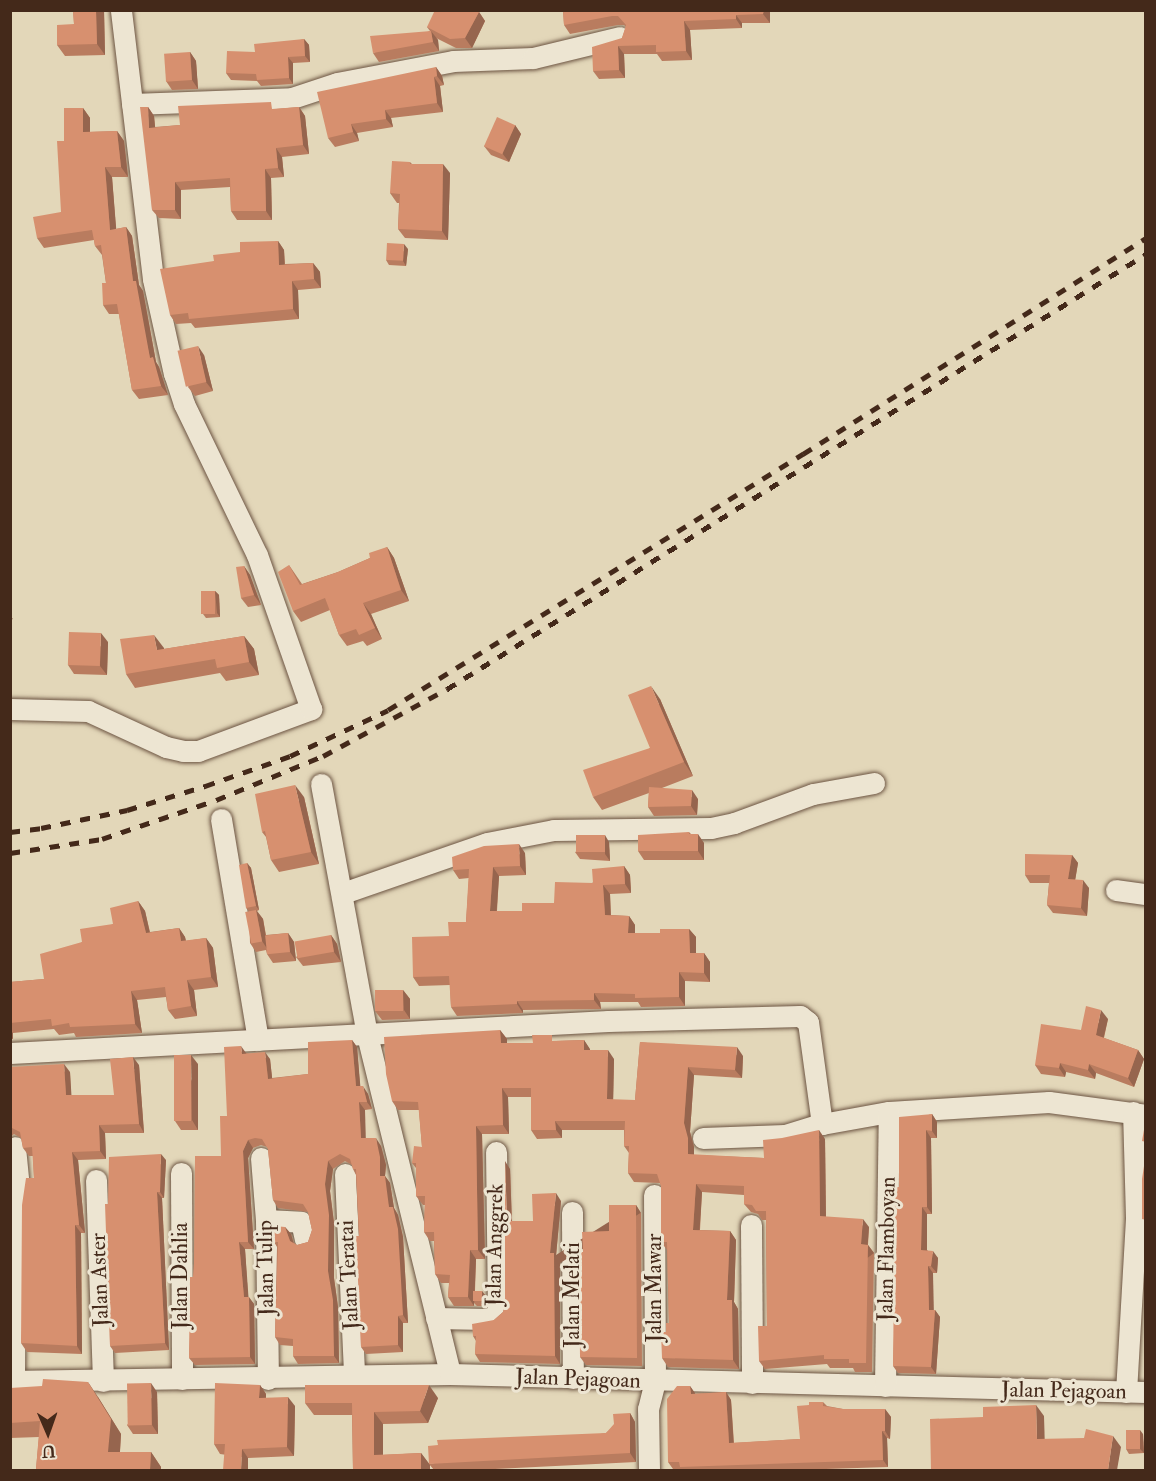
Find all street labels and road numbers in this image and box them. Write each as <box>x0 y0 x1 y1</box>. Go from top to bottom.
street label: Jalan Flamboyan <box>873 1176 901 1322</box>
street label: Jalan Anggrek <box>481 1183 509 1307</box>
street label: Jalan Teratai <box>333 1219 365 1331</box>
street label: Jalan Tulip <box>252 1220 280 1316</box>
street label: Jalan Dahlia <box>168 1222 194 1330</box>
street label: Jalan Aster <box>85 1232 115 1328</box>
street label: Jalan Mawar <box>642 1234 668 1342</box>
street label: Jalan Melati <box>560 1242 586 1348</box>
street label: Jalan Pejagoan <box>515 1364 641 1394</box>
street label: Jalan Pejagoan <box>1001 1377 1127 1405</box>

